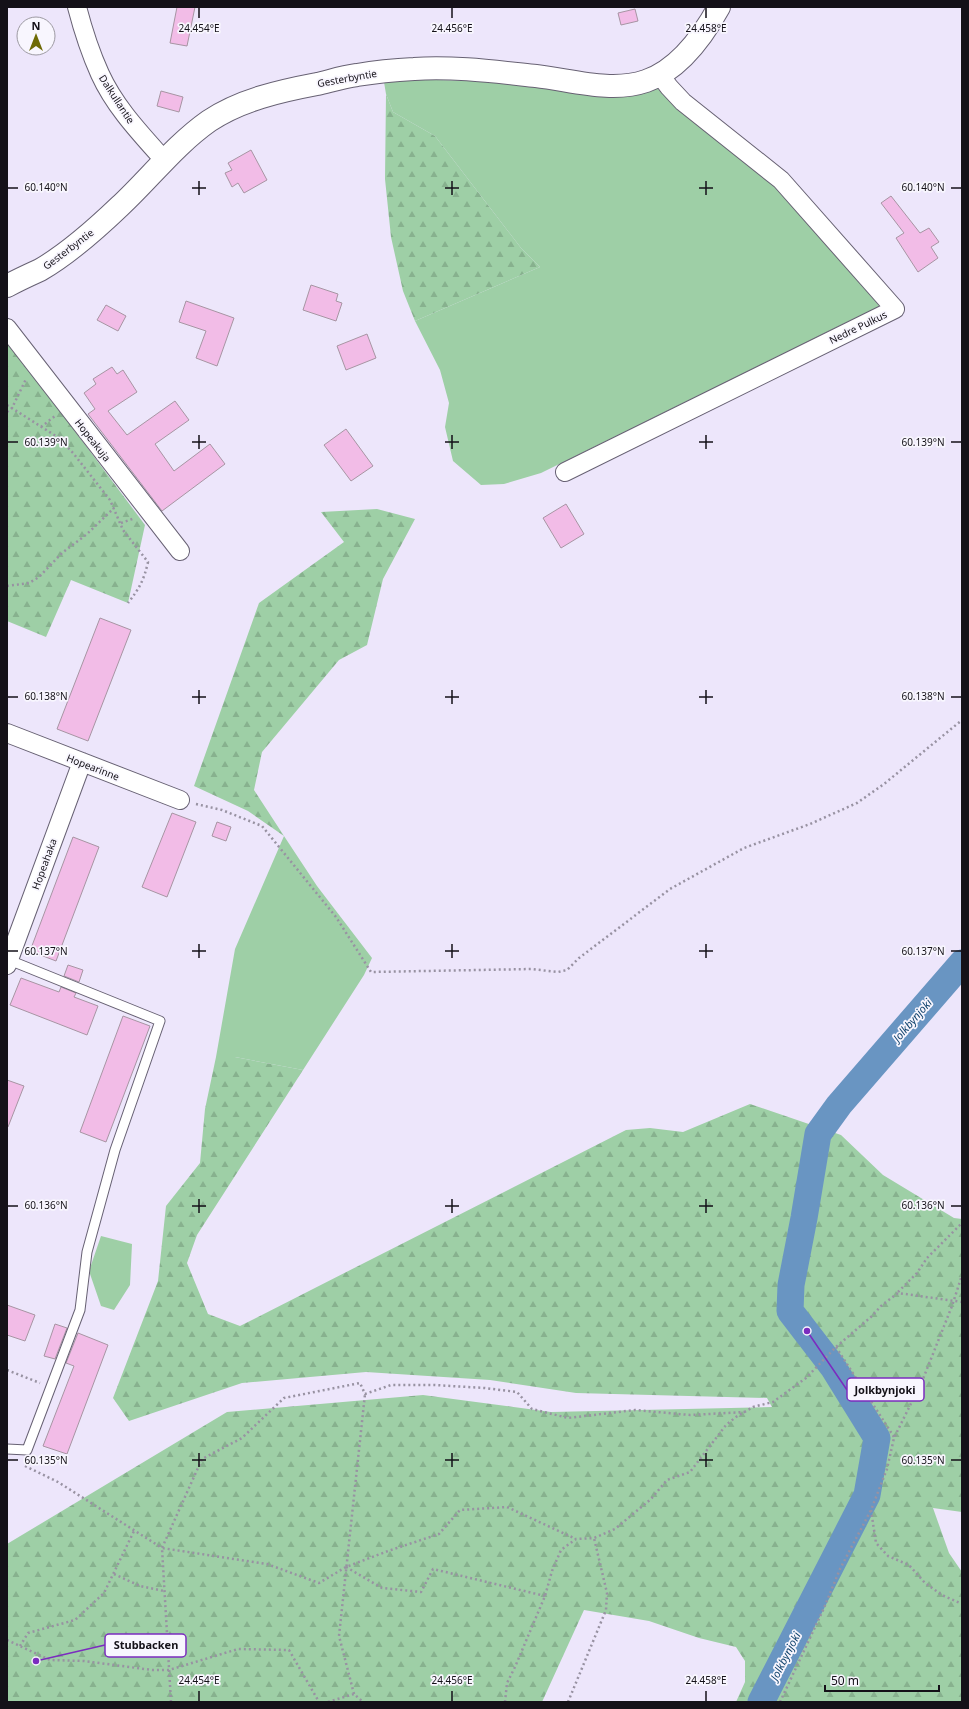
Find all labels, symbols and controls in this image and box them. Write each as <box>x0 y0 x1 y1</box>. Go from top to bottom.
north arrow <box>16 16 56 56</box>
text: N <box>32 18 40 33</box>
text: 24.454°E <box>178 21 220 35</box>
text: 24.456°E <box>431 21 473 35</box>
text: 24.458°E <box>685 21 727 35</box>
street label: Gesterbyntie <box>316 66 378 90</box>
street label: Dalkullantie <box>96 72 138 127</box>
text: 60.140°N <box>24 180 68 194</box>
text: 60.140°N <box>901 180 945 194</box>
street label: Gesterbyntie <box>40 225 97 273</box>
street label: Nedre Pulkus <box>827 307 889 347</box>
street label: Hopeakuja <box>72 416 114 464</box>
text: 60.139°N <box>24 435 68 449</box>
text: 60.139°N <box>901 435 945 449</box>
text: 60.138°N <box>24 689 68 703</box>
text: 60.138°N <box>901 689 945 703</box>
street label: Hopearinne <box>65 751 122 784</box>
street label: Hopeahaka <box>28 836 60 892</box>
text: 60.137°N <box>24 944 68 958</box>
text: 60.137°N <box>901 944 945 958</box>
water label: Jolkbynjoki <box>888 995 935 1046</box>
text: 60.136°N <box>24 1198 68 1212</box>
text: 60.136°N <box>901 1198 945 1212</box>
callout: Jolkbynjoki <box>847 1378 924 1401</box>
text: Jolkbynjoki <box>853 1382 916 1397</box>
text: 60.135°N <box>24 1453 68 1467</box>
text: 60.135°N <box>901 1453 945 1467</box>
water label: Jolkbynjoki <box>766 1629 804 1685</box>
callout: Stubbacken <box>105 1634 186 1657</box>
text: Stubbacken <box>114 1637 178 1652</box>
scale bar <box>825 1667 939 1693</box>
text: 50 m <box>831 1672 859 1689</box>
text: 24.454°E <box>178 1673 220 1687</box>
text: 24.456°E <box>431 1673 473 1687</box>
text: 24.458°E <box>685 1673 727 1687</box>

